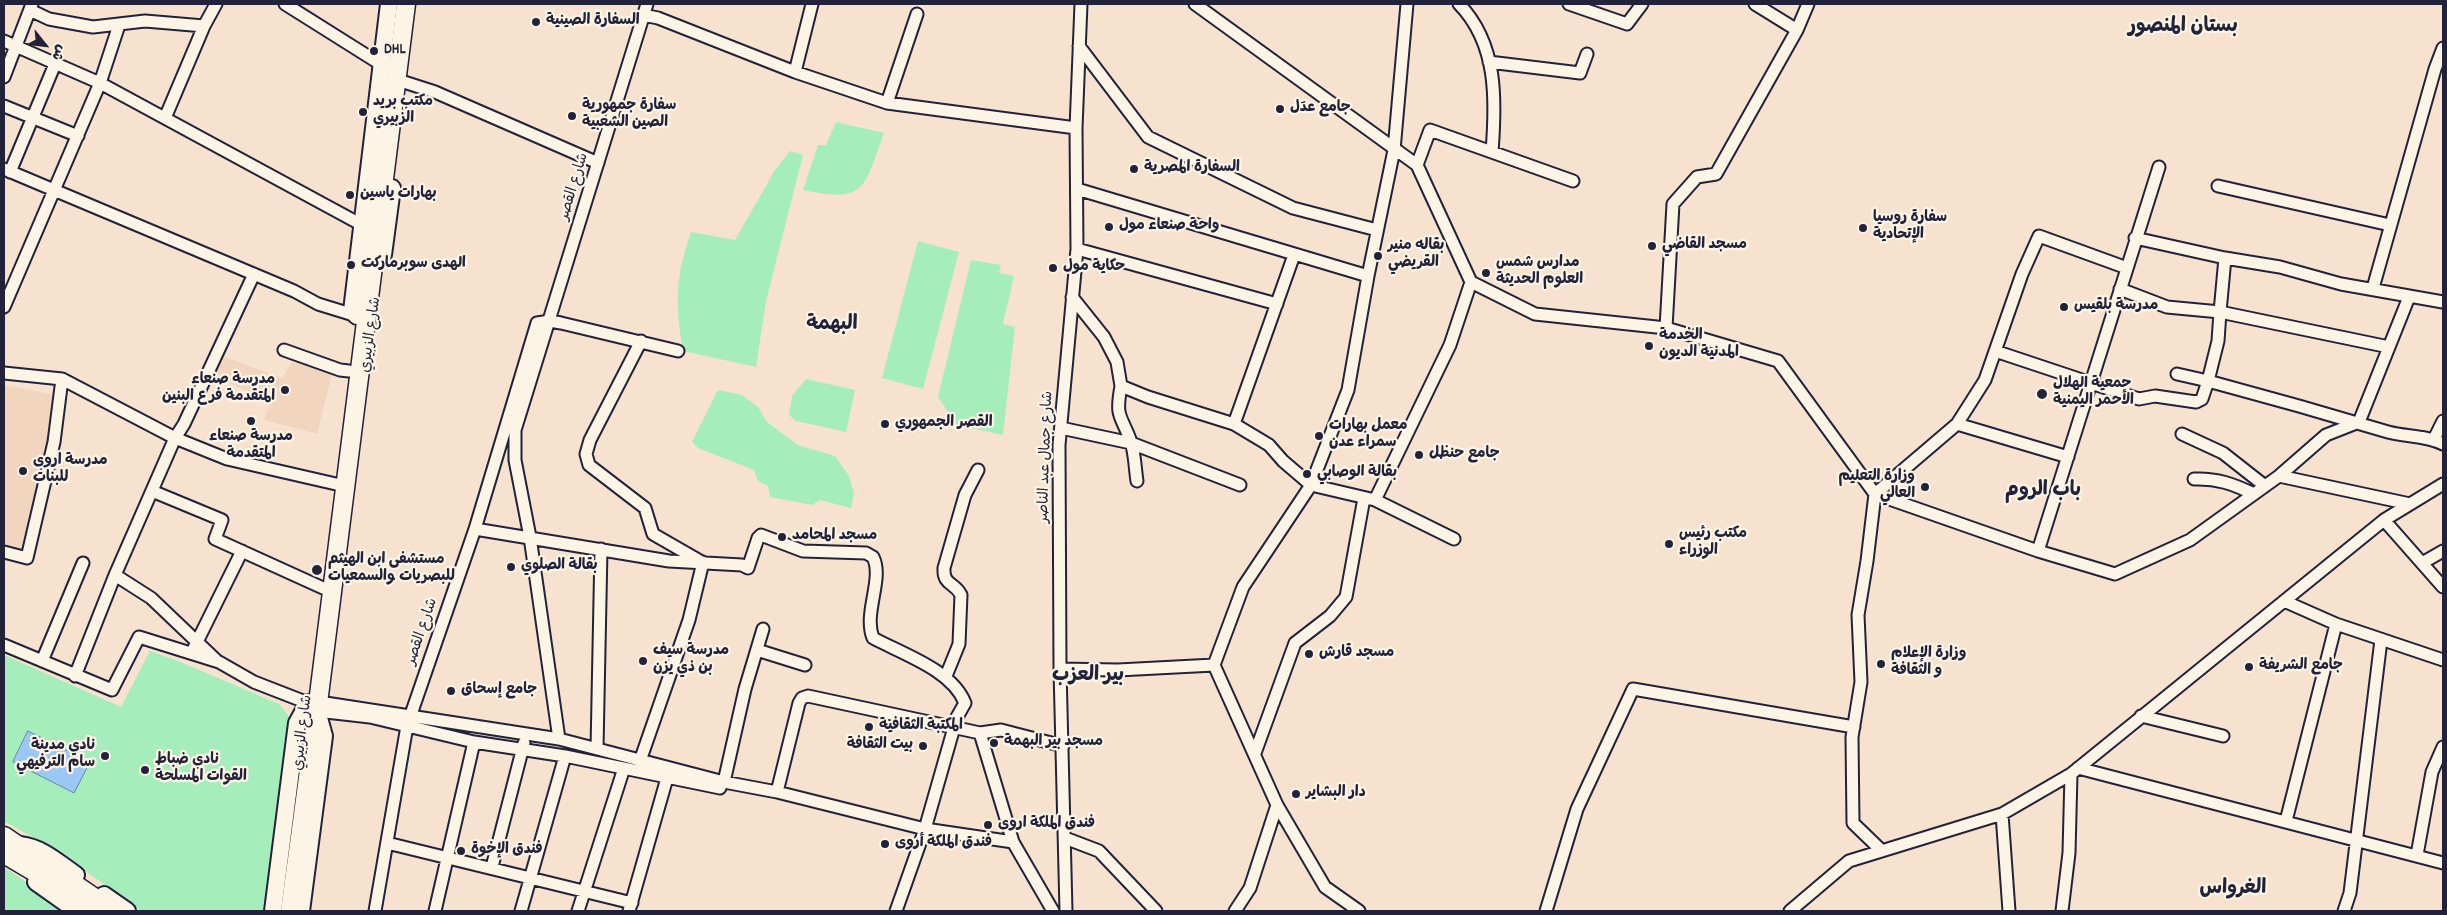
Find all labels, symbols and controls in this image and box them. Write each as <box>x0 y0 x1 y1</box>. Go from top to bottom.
place label: السفارة الصينية <box>546 13 640 31</box>
marker: السفارة الصينية <box>530 16 542 28</box>
district label: بستان المنصور <box>2128 16 2238 40</box>
north arrow <box>20 20 70 70</box>
text: ش <box>46 41 71 64</box>
place label: DHL <box>384 42 406 60</box>
marker: DHL <box>368 45 380 57</box>
place label: مكتب بريد الزبيري <box>373 94 433 129</box>
place label: سفارة جمهورية الصين الشعبية <box>582 98 676 133</box>
place label: جامع عدَل <box>1290 100 1351 118</box>
marker: جامع عدَل <box>1274 103 1286 115</box>
marker: مكتب بريد الزبيري <box>357 106 369 118</box>
marker: سفارة جمهورية الصين الشعبية <box>566 110 578 122</box>
street label: شارع القصر <box>556 151 594 223</box>
place label: السفارة المصرية <box>1144 160 1240 178</box>
marker: السفارة المصرية <box>1128 163 1140 175</box>
place label: بهارات ياسين <box>360 186 437 204</box>
marker: بهارات ياسين <box>344 189 356 201</box>
place label: سفارة روسيا الإتحادية <box>1873 210 1947 245</box>
place label: واحة صنعاء مول <box>1119 218 1219 236</box>
marker: واحة صنعاء مول <box>1103 221 1115 233</box>
marker: سفارة روسيا الإتحادية <box>1857 222 1869 234</box>
place label: مسجد القاضي <box>1662 237 1747 255</box>
place label: بقاله منير القريضي <box>1388 238 1444 273</box>
marker: مسجد القاضي <box>1646 240 1658 252</box>
marker: بقاله منير القريضي <box>1372 250 1384 262</box>
place label: مدارس شمس العلوم الحديثة <box>1496 255 1583 290</box>
place label: الهدى سوبرماركت <box>361 256 466 274</box>
marker: الهدى سوبرماركت <box>345 259 357 271</box>
place label: حكاية مول <box>1063 259 1125 277</box>
marker: حكاية مول <box>1047 262 1059 274</box>
marker: مدارس شمس العلوم الحديثة <box>1480 267 1492 279</box>
street label: شارع الزبيري <box>358 296 386 374</box>
place label: مدرسة بلقيس <box>2074 298 2158 316</box>
marker: مدرسة بلقيس <box>2058 301 2070 313</box>
district label: البهمة <box>806 314 858 338</box>
place label: الخدمة المدنية الديون <box>1659 328 1739 363</box>
marker: الخدمة المدنية الديون <box>1643 340 1655 352</box>
place label: مدرسة صنعاء المتقدمة فرع البنين <box>162 372 275 407</box>
place label: جمعية الهلال الأحمر اليمنية <box>2053 376 2134 411</box>
marker: مدرسة صنعاء المتقدمة فرع البنين <box>279 384 291 396</box>
marker: جمعية الهلال الأحمر اليمنية <box>2035 387 2049 401</box>
street label: شارع جمال عبد الناصر <box>1036 391 1058 523</box>
marker: مدرسة صنعاء المتقدمة <box>245 415 257 427</box>
place label: القصر الجمهوري <box>895 415 993 433</box>
marker: القصر الجمهوري <box>879 418 891 430</box>
place label: معمل بهارات سمراء عدن <box>1329 418 1407 453</box>
place label: مدرسة صنعاء المتقدمة <box>209 429 293 464</box>
marker: معمل بهارات سمراء عدن <box>1313 430 1325 442</box>
place label: جامع حنظل <box>1429 446 1500 464</box>
marker: جامع حنظل <box>1413 449 1425 461</box>
place label: مدرسة اروى للبنات <box>33 453 108 488</box>
marker: مدرسة اروى للبنات <box>17 465 29 477</box>
place label: بقالة الوصابي <box>1317 465 1397 483</box>
marker: بقالة الوصابي <box>1301 468 1313 480</box>
place label: وزارة التعليم العالي <box>1839 469 1915 504</box>
district label: باب الروم <box>2005 480 2081 504</box>
marker: وزارة التعليم العالي <box>1919 481 1931 493</box>
place label: مكتب رئيس الوزراء <box>1679 526 1747 561</box>
place label: مسجد المحامد <box>792 528 877 546</box>
marker: مسجد المحامد <box>776 531 788 543</box>
marker: مكتب رئيس الوزراء <box>1663 538 1675 550</box>
place label: مستشفى ابن الهيثم للبصريات والسمعيات <box>328 552 455 587</box>
place label: بقالة الصلوي <box>521 558 598 576</box>
marker: بقالة الصلوي <box>505 561 517 573</box>
marker: مستشفى ابن الهيثم للبصريات والسمعيات <box>310 563 324 577</box>
street label: شارع القصر <box>403 596 443 668</box>
place label: مدرسة سيف بن ذي يزن <box>653 643 729 678</box>
place label: مسجد قارش <box>1319 645 1394 663</box>
place label: وزارة الإعلام و الثقافة <box>1891 646 1966 681</box>
marker: مسجد قارش <box>1303 648 1315 660</box>
marker: مدرسة سيف بن ذي يزن <box>637 655 649 667</box>
marker: وزارة الإعلام و الثقافة <box>1875 658 1887 670</box>
place label: جامع الشريفة <box>2259 658 2343 676</box>
marker: جامع الشريفة <box>2243 661 2255 673</box>
district label: بير العزب <box>1052 665 1124 689</box>
place label: جامع إسحاق <box>461 682 537 700</box>
marker: جامع إسحاق <box>445 685 457 697</box>
street label: شارع الزبيري <box>290 694 318 772</box>
place label: المكتبة الثقافية <box>879 718 963 736</box>
marker: المكتبة الثقافية <box>863 721 875 733</box>
place label: مسجد بير البهمة <box>1004 734 1103 752</box>
place label: بيت الثقافة <box>847 737 913 755</box>
marker: مسجد بير البهمة <box>988 737 1000 749</box>
place label: نادي مدينة سام الترفيهي <box>16 738 95 773</box>
marker: بيت الثقافة <box>917 740 929 752</box>
marker: نادي مدينة سام الترفيهي <box>99 750 111 762</box>
place label: نادي ضباط القوات المسلحة <box>155 752 247 787</box>
marker: نادي ضباط القوات المسلحة <box>139 764 151 776</box>
place label: دار البشاير <box>1306 785 1366 803</box>
marker: دار البشاير <box>1290 788 1302 800</box>
place label: فندق الملكة اروى <box>998 816 1095 834</box>
marker: فندق الملكة اروى <box>982 819 994 831</box>
place label: فندق الملكة أروى <box>895 835 992 853</box>
marker: فندق الملكة أروى <box>879 838 891 850</box>
place label: فندق الإخوة <box>471 842 543 860</box>
marker: فندق الإخوة <box>455 845 467 857</box>
district label: الغرواس <box>2200 878 2266 902</box>

